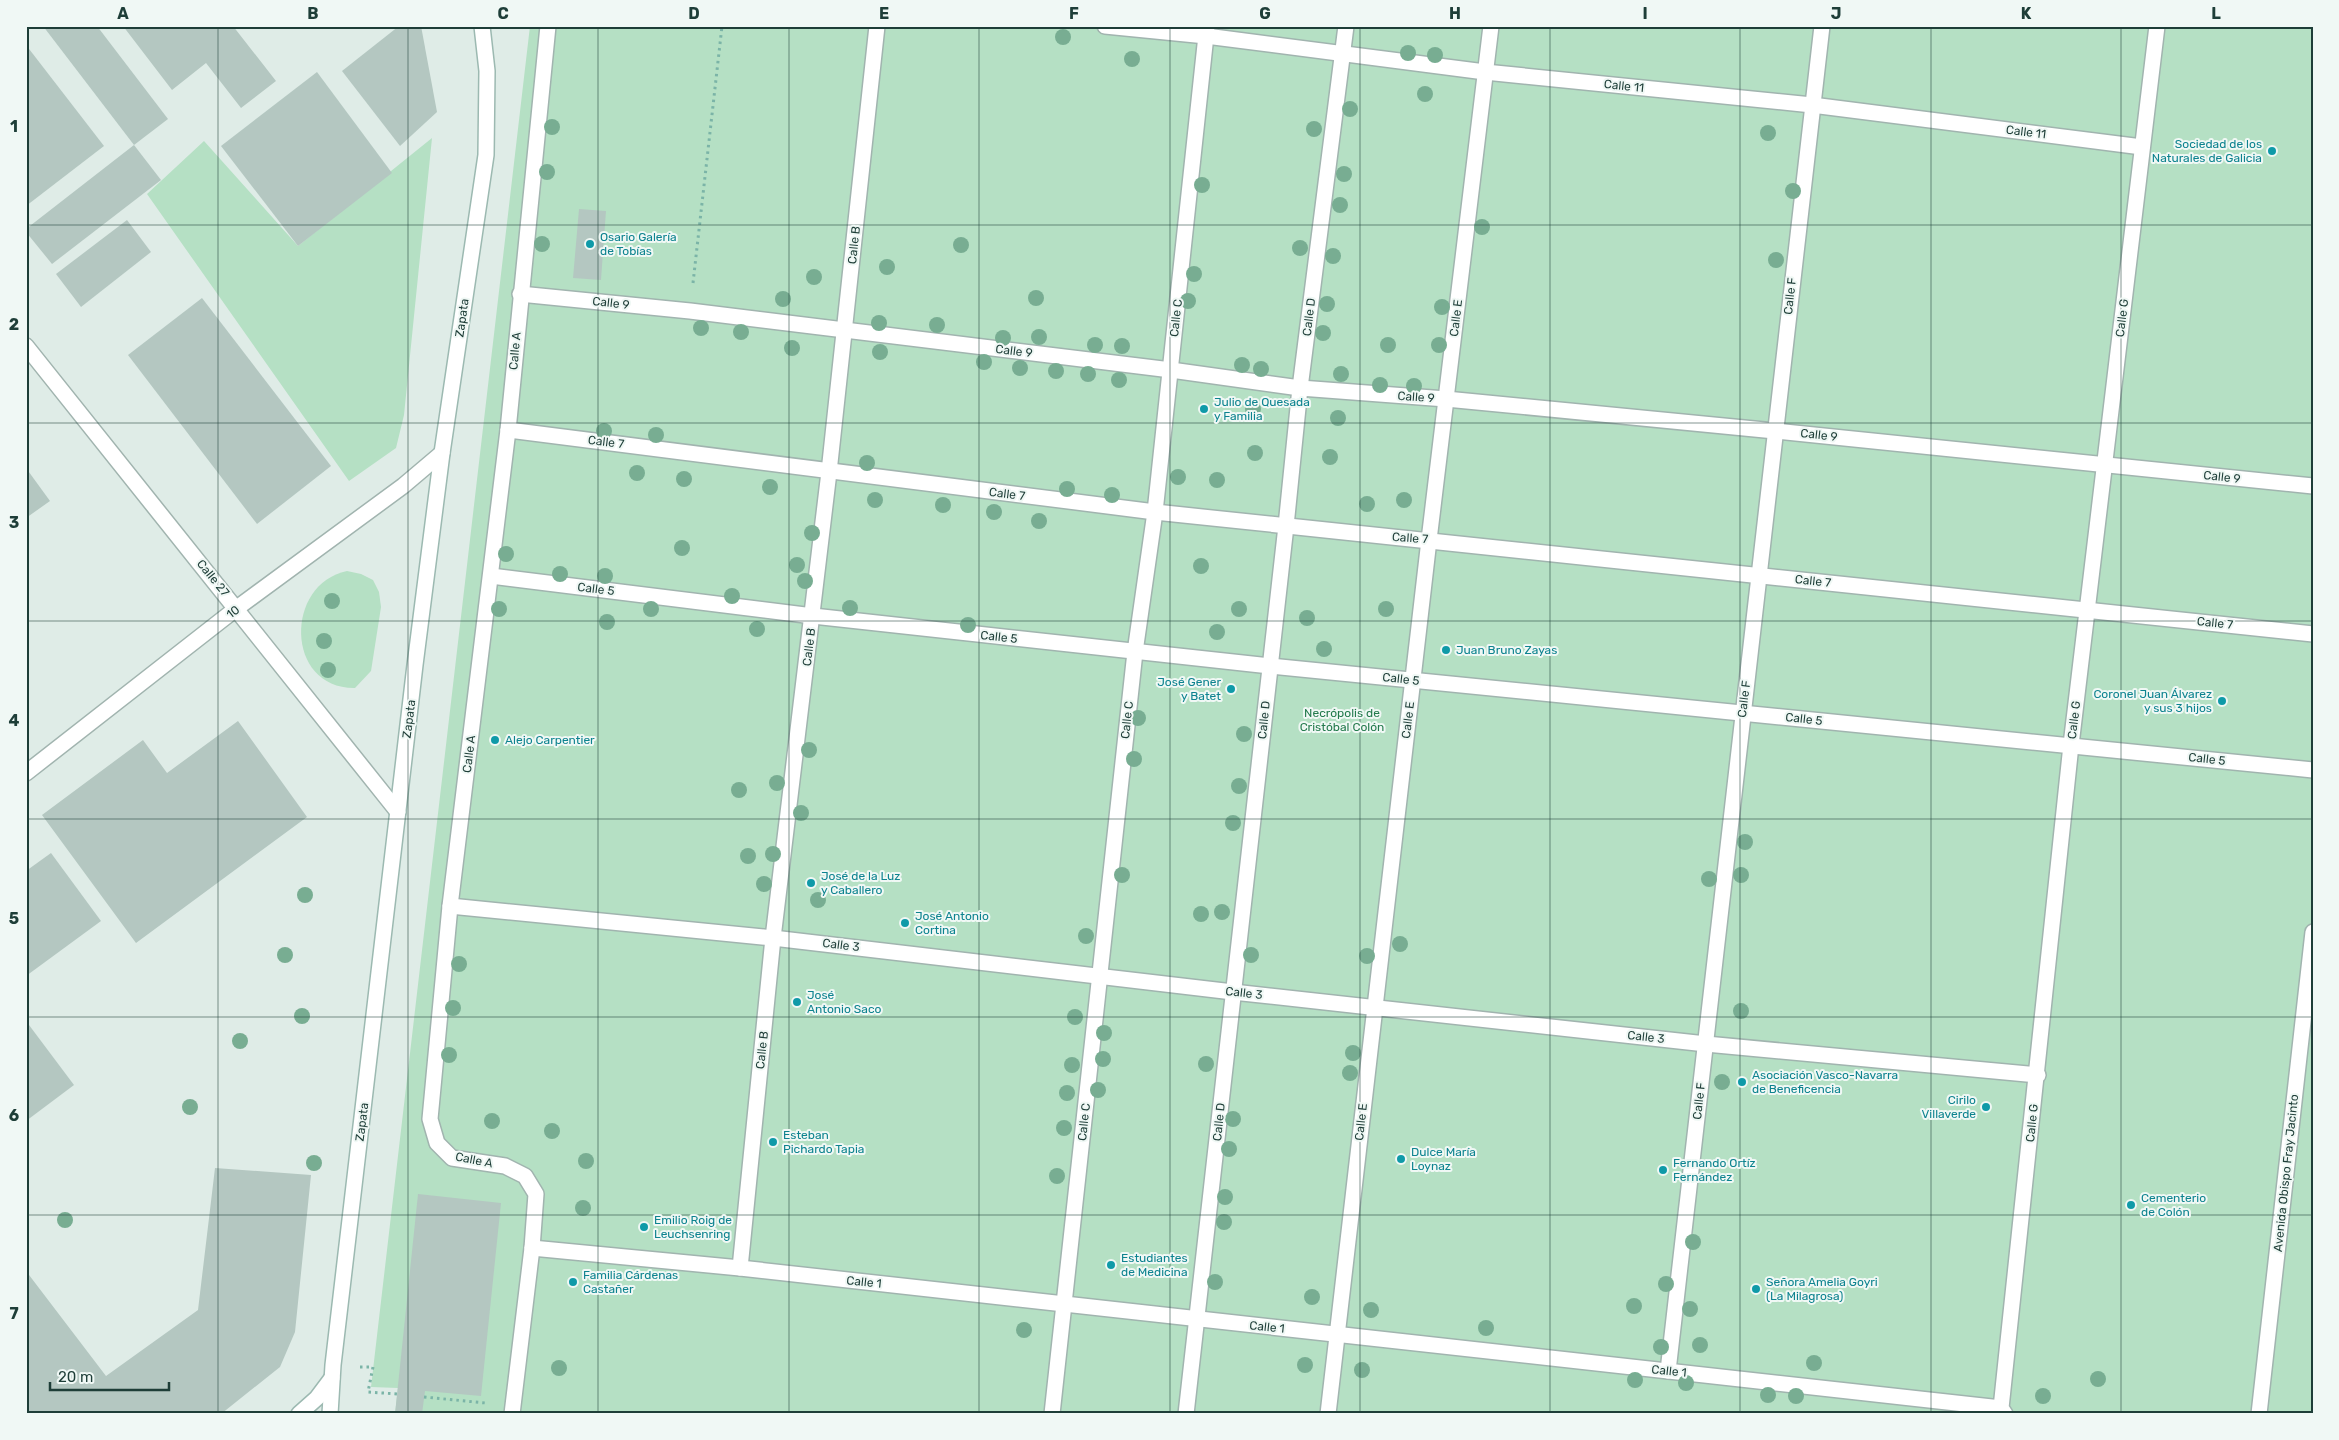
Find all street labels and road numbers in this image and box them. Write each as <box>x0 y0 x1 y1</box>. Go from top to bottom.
street label: Calle 11 <box>1603 77 1645 95</box>
street label: Calle 11 <box>2005 123 2047 141</box>
street label: Calle B <box>845 225 863 265</box>
street label: Calle F <box>1781 277 1799 315</box>
street label: Calle 9 <box>592 294 630 312</box>
street label: Calle D <box>1300 297 1318 337</box>
street label: Zapata <box>452 298 472 338</box>
street label: Calle C <box>1167 298 1185 338</box>
street label: Calle G <box>2113 298 2131 338</box>
street label: Calle E <box>1447 299 1465 337</box>
street label: Calle A <box>506 332 524 370</box>
street label: Calle 9 <box>995 342 1033 360</box>
street label: Calle 9 <box>1397 389 1435 405</box>
street label: Calle 9 <box>1800 426 1838 444</box>
street label: Calle 7 <box>587 433 625 451</box>
street label: Calle 9 <box>2203 468 2241 486</box>
street label: Calle 7 <box>988 485 1026 503</box>
street label: Calle 7 <box>1391 530 1429 546</box>
street label: Calle 27 <box>194 557 232 599</box>
street label: Calle 7 <box>1794 572 1832 590</box>
street label: Calle 5 <box>577 580 615 598</box>
street label: 10 <box>224 603 242 621</box>
street label: Calle 7 <box>2196 614 2234 632</box>
street label: Calle B <box>800 627 818 667</box>
street label: Calle 5 <box>980 628 1018 646</box>
street label: Calle 5 <box>1382 670 1420 688</box>
street label: Calle F <box>1735 680 1753 718</box>
street label: Zapata <box>400 699 418 739</box>
street label: Calle C <box>1118 700 1136 740</box>
street label: Calle D <box>1255 700 1273 740</box>
street label: Calle G <box>2065 700 2083 740</box>
street label: Calle E <box>1399 701 1417 739</box>
street label: Calle 5 <box>1785 710 1823 728</box>
street label: Calle A <box>460 734 478 774</box>
street label: Calle 5 <box>2188 750 2226 768</box>
street label: Calle 3 <box>822 936 860 954</box>
street label: Calle 3 <box>1225 984 1263 1002</box>
street label: Calle 3 <box>1627 1028 1665 1046</box>
street label: Calle B <box>753 1030 771 1070</box>
street label: Calle F <box>1690 1082 1708 1120</box>
street label: Avenida Obispo Fray Jacinto <box>2271 1093 2301 1253</box>
street label: Zapata <box>353 1102 371 1142</box>
street label: Calle C <box>1075 1102 1093 1142</box>
street label: Calle D <box>1210 1102 1228 1142</box>
street label: Calle E <box>1352 1103 1370 1141</box>
street label: Calle G <box>2023 1103 2041 1143</box>
street label: Calle A <box>454 1150 494 1170</box>
street label: Calle 1 <box>846 1273 882 1291</box>
street label: Calle 1 <box>1249 1318 1285 1336</box>
street label: Calle 1 <box>1651 1362 1687 1380</box>

